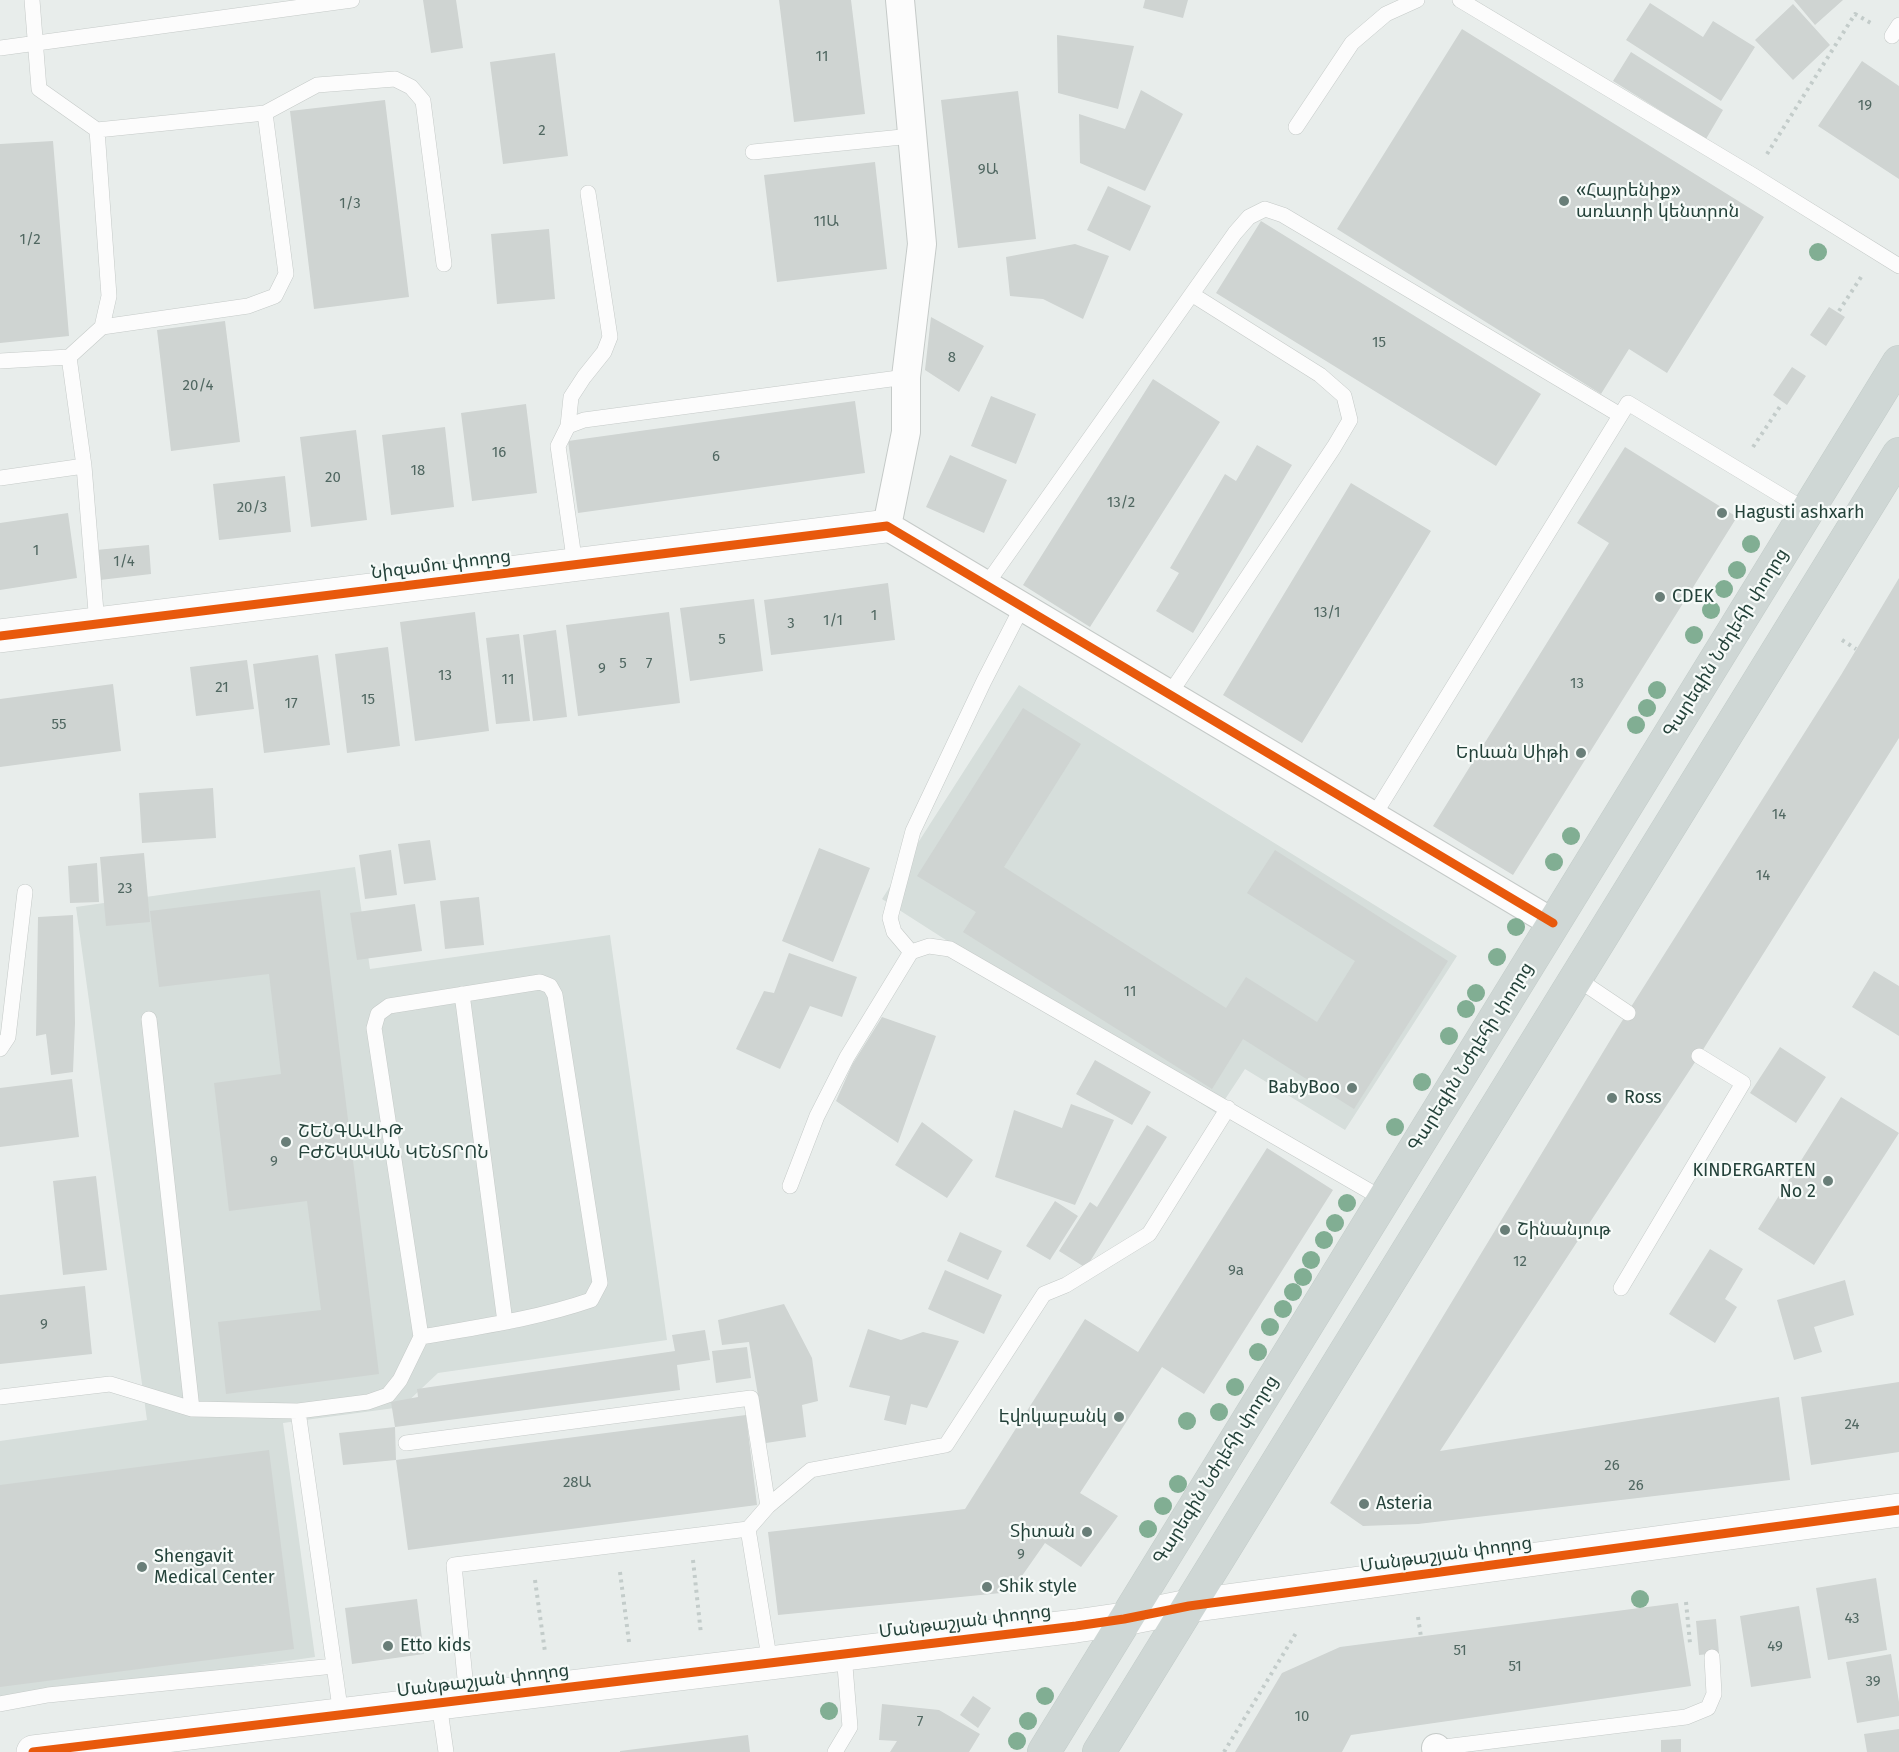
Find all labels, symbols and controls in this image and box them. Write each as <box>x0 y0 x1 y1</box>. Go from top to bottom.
house number: 11 <box>816 48 828 66</box>
house number: 19 <box>1858 97 1872 115</box>
house number: 2 <box>538 122 546 140</box>
house number: 9Ա <box>978 161 998 179</box>
place label: «Հայրենիք» առևտրի կենտրոն <box>1576 180 1739 222</box>
marker: «Հայրենիք» առևտրի կենտրոն <box>1557 194 1571 208</box>
house number: 1/3 <box>339 195 361 213</box>
house number: 11Ա <box>813 213 839 231</box>
house number: 1/2 <box>19 231 41 249</box>
house number: 15 <box>1372 334 1386 352</box>
house number: 8 <box>948 349 956 367</box>
house number: 20/4 <box>183 377 213 395</box>
house number: 16 <box>492 444 506 462</box>
house number: 6 <box>712 448 720 466</box>
house number: 18 <box>411 462 425 480</box>
house number: 20 <box>325 469 341 487</box>
house number: 13/2 <box>1107 494 1135 512</box>
house number: 20/3 <box>237 499 267 517</box>
place label: Hagusti ashxarh <box>1734 502 1865 524</box>
marker: Hagusti ashxarh <box>1715 506 1729 520</box>
house number: 1 <box>33 542 39 560</box>
street label: Գարեգին Նժդեհի փողոց <box>1659 544 1793 742</box>
street label: Նիզամու փողոց <box>370 546 512 584</box>
house number: 1/4 <box>113 553 135 571</box>
place label: CDEK <box>1672 586 1714 608</box>
marker: CDEK <box>1653 590 1667 604</box>
house number: 13/1 <box>1313 604 1341 622</box>
house number: 1 <box>871 607 877 625</box>
house number: 1/1 <box>823 612 843 630</box>
house number: 3 <box>787 615 795 633</box>
house number: 5 <box>718 631 726 649</box>
house number: 5 <box>619 655 627 673</box>
house number: 7 <box>646 655 652 673</box>
house number: 9 <box>598 660 606 678</box>
house number: 13 <box>438 667 452 685</box>
house number: 11 <box>502 671 514 689</box>
house number: 13 <box>1570 675 1584 693</box>
house number: 21 <box>215 679 229 697</box>
house number: 15 <box>361 691 375 709</box>
house number: 17 <box>284 695 298 713</box>
house number: 55 <box>52 716 66 734</box>
place label: Երևան Սիթի <box>1456 742 1569 764</box>
marker: Երևան Սիթի <box>1574 746 1588 760</box>
house number: 14 <box>1772 806 1786 824</box>
house number: 14 <box>1756 867 1770 885</box>
house number: 23 <box>118 880 132 898</box>
street label: Գարեգին Նժդեհի փողոց <box>1404 958 1538 1156</box>
house number: 11 <box>1124 983 1136 1001</box>
place label: BabyBoo <box>1268 1077 1340 1099</box>
marker: BabyBoo <box>1345 1081 1359 1095</box>
place label: Ross <box>1624 1087 1662 1109</box>
marker: Ross <box>1605 1091 1619 1105</box>
place label: ՇԵՆԳԱՎԻԹ ԲԺՇԿԱԿԱՆ ԿԵՆՏՐՈՆ <box>298 1121 489 1164</box>
marker: ՇԵՆԳԱՎԻԹ ԲԺՇԿԱԿԱՆ ԿԵՆՏՐՈՆ <box>279 1135 293 1149</box>
house number: 9 <box>270 1153 278 1171</box>
place label: KINDERGARTEN No 2 <box>1692 1160 1816 1202</box>
marker: KINDERGARTEN No 2 <box>1821 1174 1835 1188</box>
place label: Շինանյութ <box>1517 1219 1611 1241</box>
marker: Շինանյութ <box>1498 1223 1512 1237</box>
house number: 12 <box>1513 1253 1527 1271</box>
house number: 9a <box>1228 1262 1244 1280</box>
house number: 9 <box>40 1316 48 1334</box>
street label: Գարեգին Նժդեհի փողոց <box>1149 1371 1283 1569</box>
place label: Էվոկաբանկ <box>998 1406 1107 1428</box>
marker: Էվոկաբանկ <box>1112 1410 1126 1424</box>
house number: 24 <box>1845 1416 1859 1434</box>
house number: 26 <box>1604 1457 1620 1475</box>
house number: 28Ա <box>563 1474 591 1492</box>
house number: 26 <box>1628 1477 1644 1495</box>
place label: Asteria <box>1376 1493 1433 1515</box>
marker: Asteria <box>1357 1497 1371 1511</box>
place label: Տիտան <box>1010 1521 1075 1543</box>
marker: Տիտան <box>1080 1525 1094 1539</box>
street label: Մանթաշյան փողոց <box>1359 1532 1533 1578</box>
place label: Shengavit Medical Center <box>154 1546 275 1588</box>
house number: 9 <box>1017 1546 1025 1564</box>
marker: Shengavit Medical Center <box>135 1560 149 1574</box>
place label: Shik style <box>999 1576 1077 1598</box>
marker: Shik style <box>980 1580 994 1594</box>
street label: Մանթաշյան փողոց <box>878 1601 1052 1643</box>
house number: 43 <box>1844 1610 1860 1628</box>
place label: Etto kids <box>400 1635 471 1657</box>
house number: 49 <box>1767 1638 1783 1656</box>
marker: Etto kids <box>381 1639 395 1653</box>
house number: 51 <box>1453 1642 1467 1660</box>
house number: 51 <box>1508 1658 1522 1676</box>
street label: Մանթաշյան փողոց <box>396 1660 570 1702</box>
house number: 39 <box>1865 1673 1881 1691</box>
house number: 10 <box>1295 1708 1309 1726</box>
house number: 7 <box>917 1713 923 1731</box>

